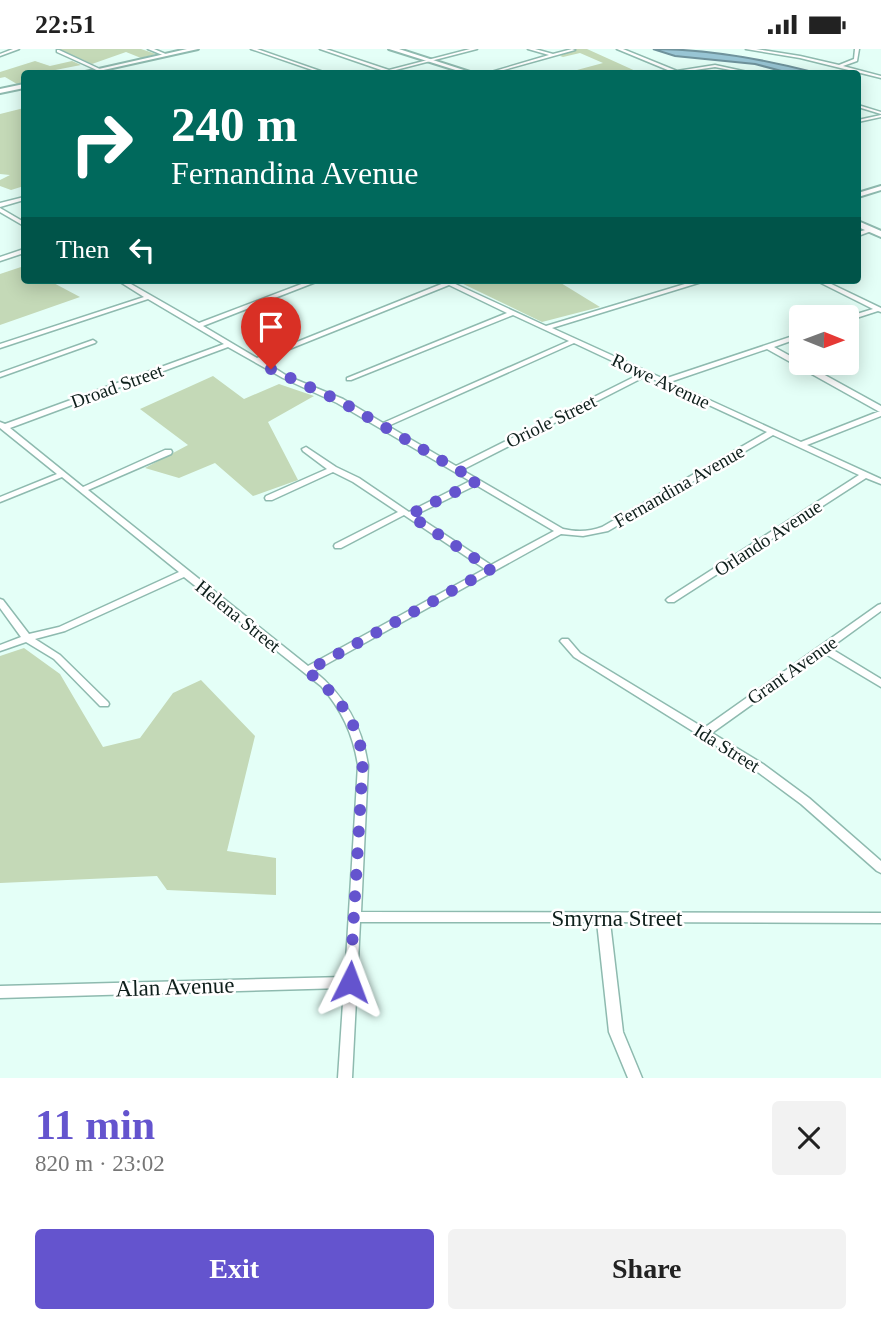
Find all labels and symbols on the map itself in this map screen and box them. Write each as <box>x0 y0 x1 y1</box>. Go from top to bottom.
pin <box>241 297 301 369</box>
north arrow <box>789 305 859 375</box>
street label: Rowe Avenue <box>609 349 713 413</box>
street label: Droad Street <box>68 359 167 412</box>
street label: Oriole Street <box>503 390 600 452</box>
street label: Fernandina Avenue <box>610 440 748 532</box>
street label: Orlando Avenue <box>710 496 826 580</box>
street label: Helena Street <box>191 575 285 657</box>
street label: Grant Avenue <box>743 631 841 709</box>
street label: Ida Street <box>690 720 764 777</box>
street label: Smyrna Street <box>552 906 683 931</box>
position arrow <box>313 945 387 1019</box>
street label: Alan Avenue <box>115 972 235 1002</box>

